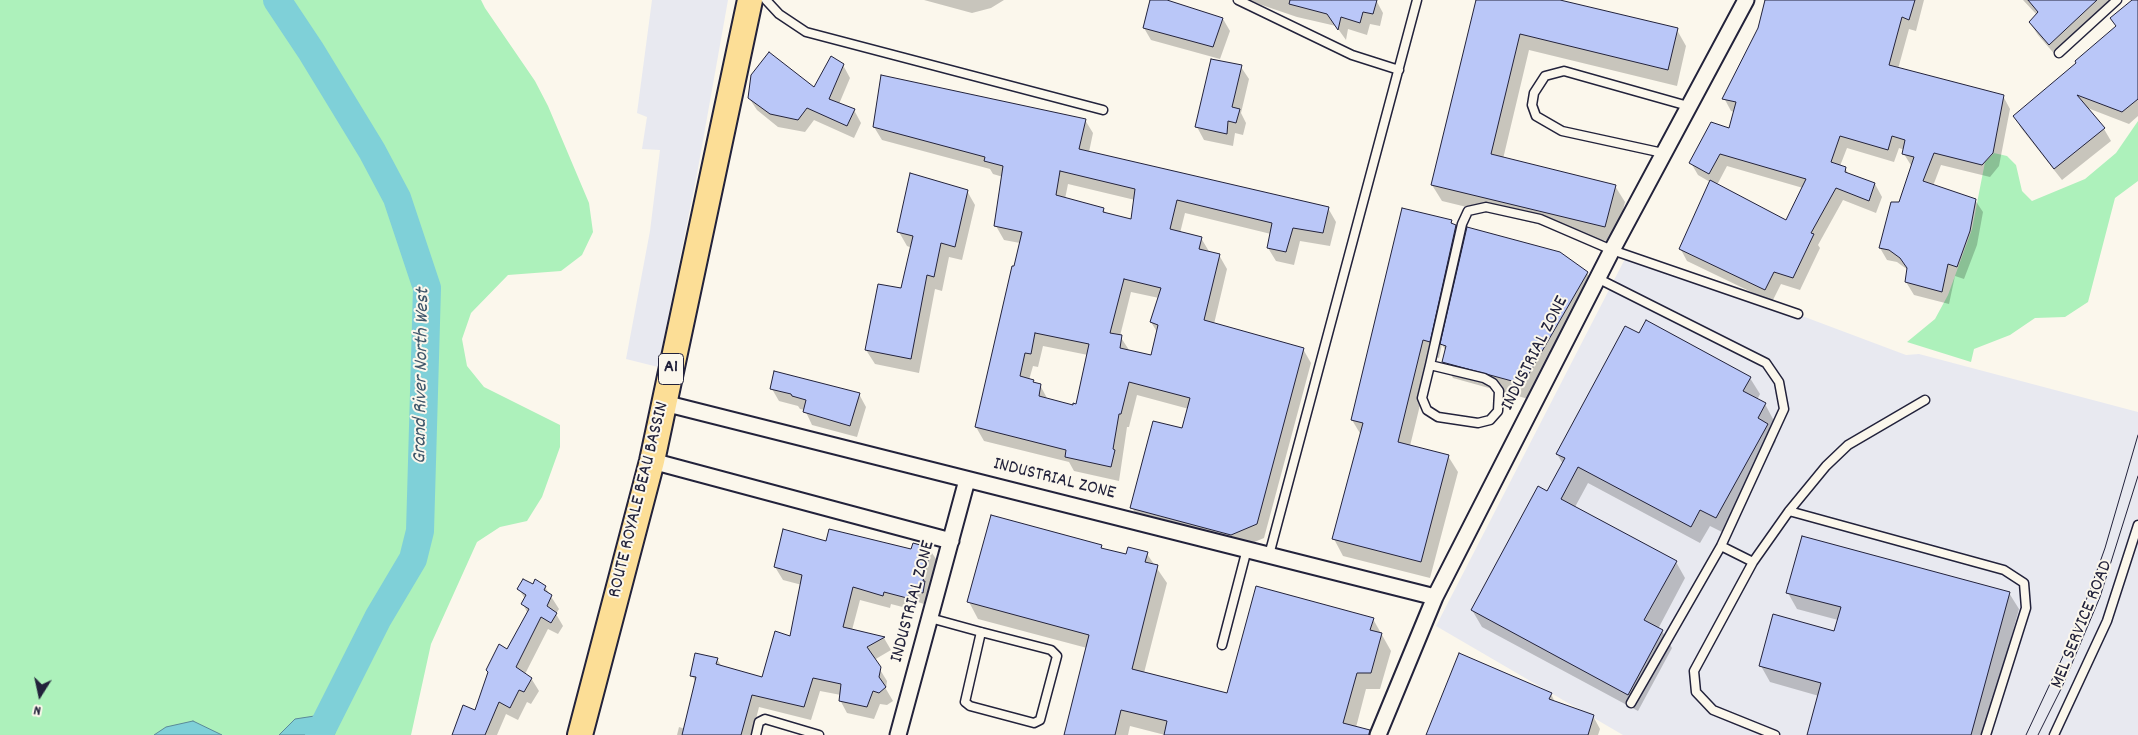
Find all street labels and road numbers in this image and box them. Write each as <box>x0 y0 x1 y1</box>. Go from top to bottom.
street label: INDUSTRIAL ZONE <box>1497 293 1575 415</box>
road number: A1 <box>658 354 684 384</box>
street label: ROUTE ROYALE BEAU BASSIN <box>605 400 675 600</box>
street label: INDUSTRIAL ZONE <box>991 454 1117 506</box>
street label: INDUSTRIAL ZONE <box>887 539 941 665</box>
street label: MEL SERVICE ROAD <box>2047 558 2119 692</box>

